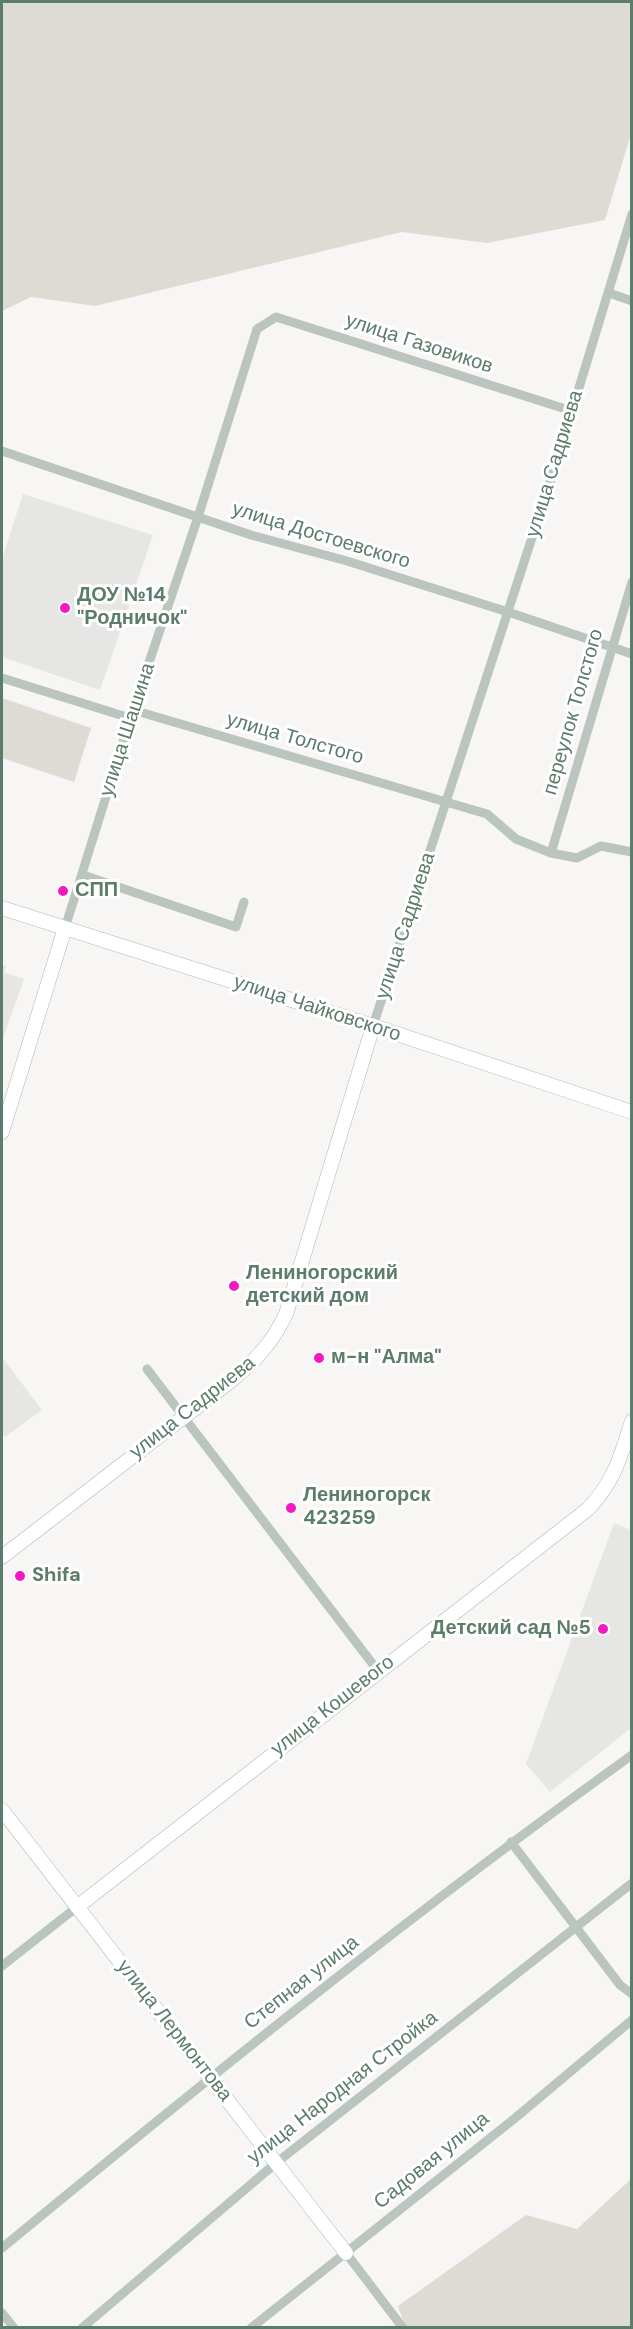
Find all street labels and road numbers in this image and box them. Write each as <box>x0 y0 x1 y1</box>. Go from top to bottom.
street label: улица Газовиков <box>342 309 496 379</box>
street label: улица Садриева <box>521 387 589 541</box>
street label: улица Достоевского <box>229 498 413 574</box>
street label: переулок Толстого <box>539 626 609 798</box>
street label: улица Шашина <box>95 660 161 800</box>
street label: улица Толстого <box>224 708 366 770</box>
street label: улица Садриева <box>371 850 441 1002</box>
street label: улица Чайковского <box>230 971 404 1047</box>
street label: улица Садриева <box>125 1352 261 1464</box>
street label: улица Кошевого <box>267 1650 399 1762</box>
street label: Степная улица <box>240 1931 364 2035</box>
street label: улица Лермонтова <box>111 1955 237 2107</box>
street label: улица Народная Стройка <box>243 2006 443 2170</box>
street label: Садовая улица <box>370 2107 494 2215</box>

